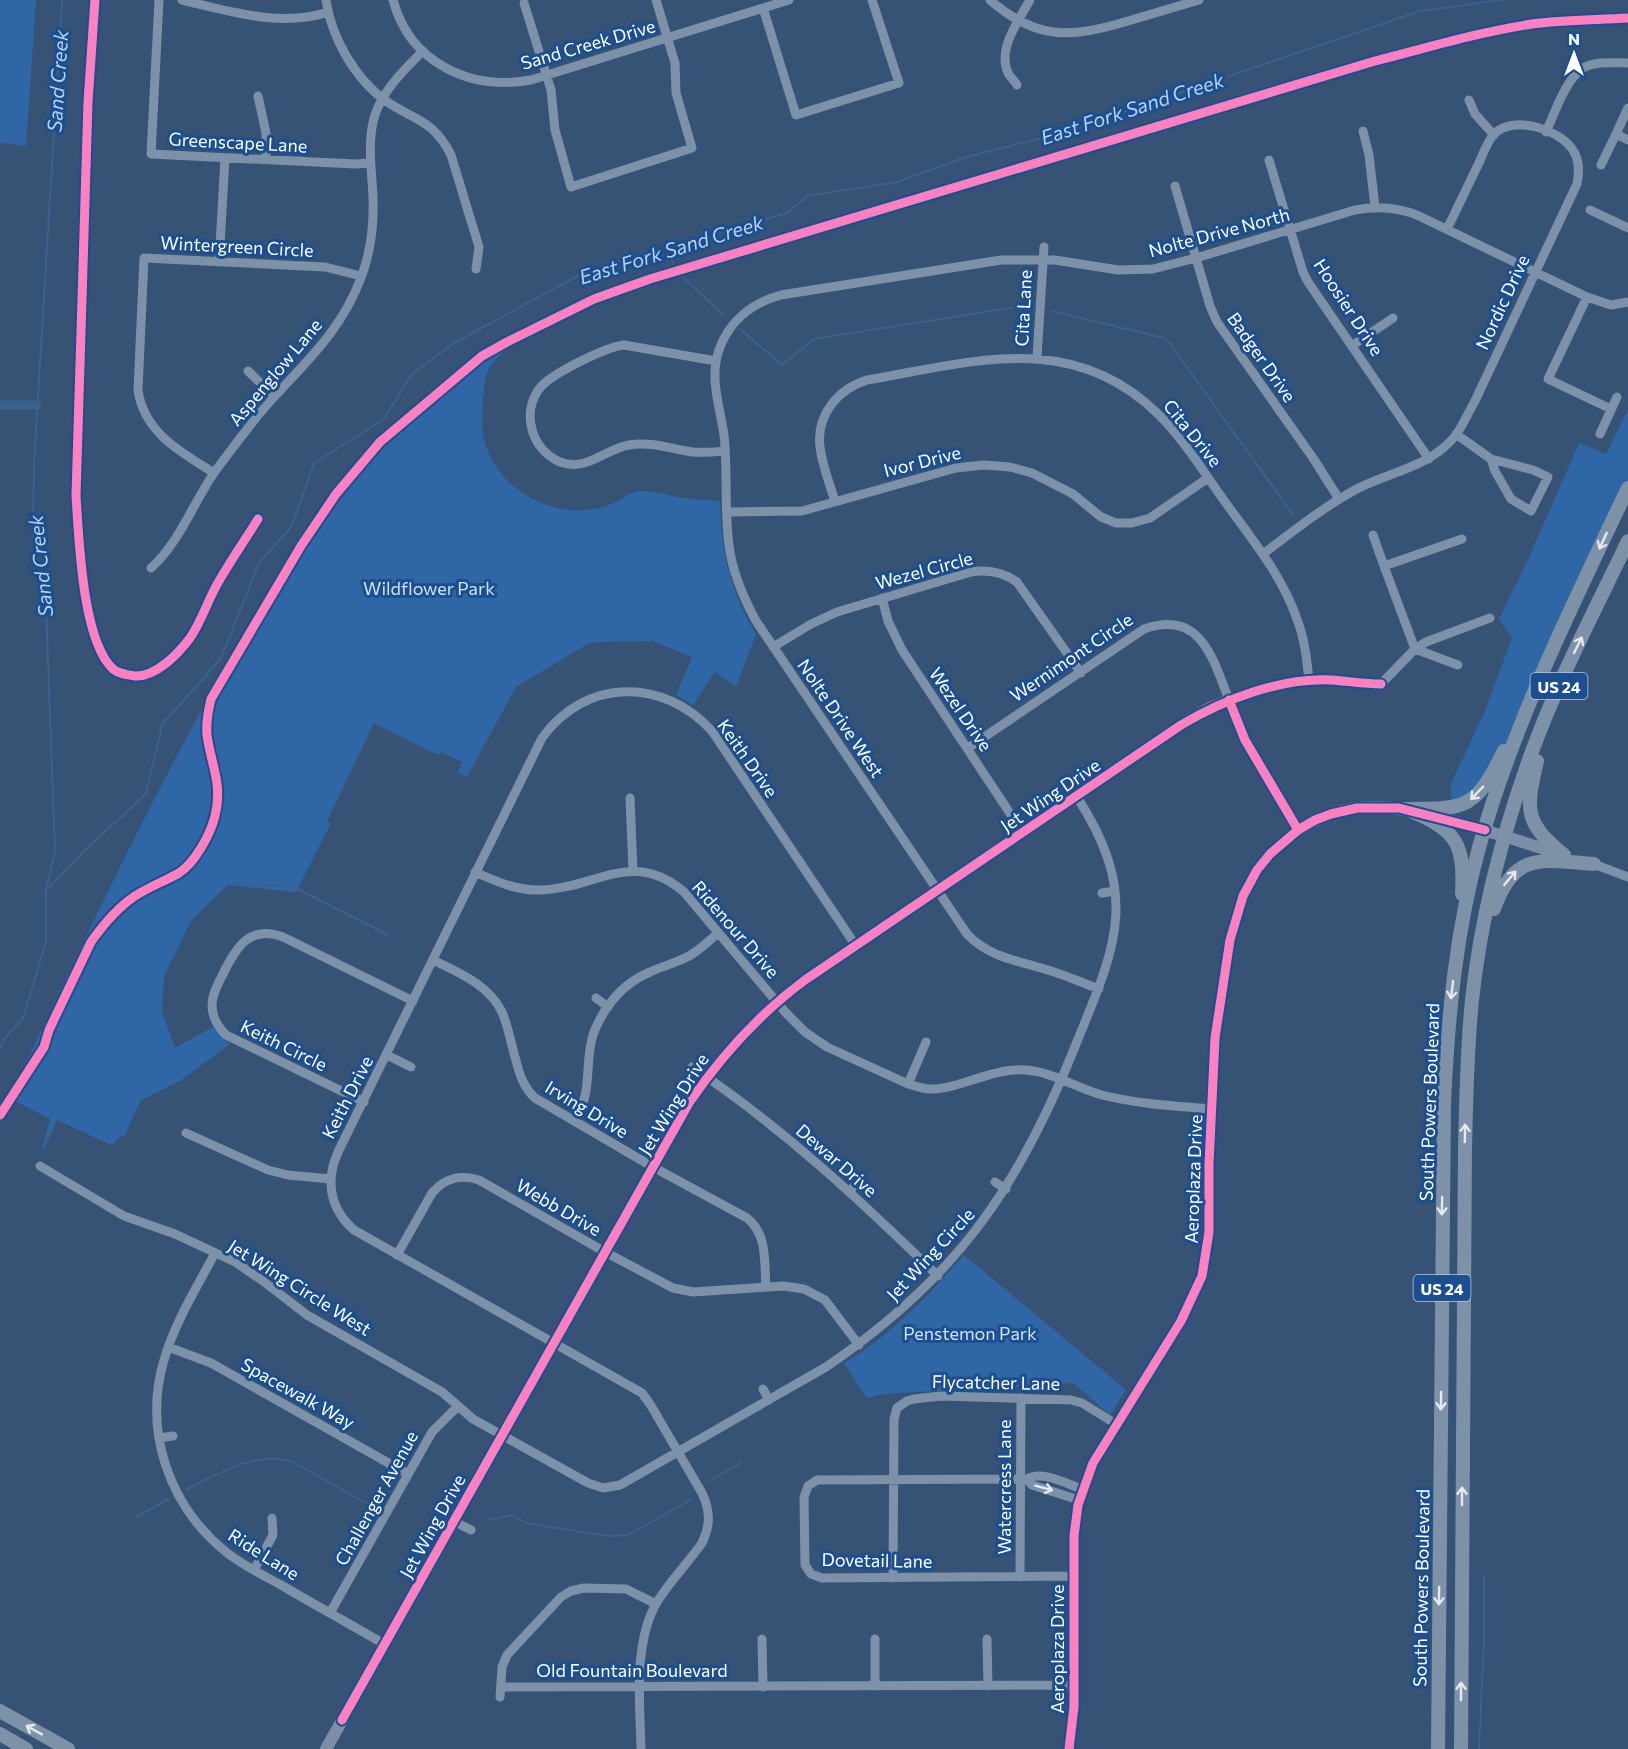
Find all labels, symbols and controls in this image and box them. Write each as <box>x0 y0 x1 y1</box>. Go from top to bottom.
street label: Sand Creek Drive <box>518 14 658 74</box>
north arrow <box>1544 24 1604 84</box>
water label: Sand Creek <box>41 28 73 133</box>
text: N <box>1568 29 1580 48</box>
water label: East Fork Sand Creek <box>1037 67 1228 149</box>
street label: Greenscape Lane <box>168 127 308 157</box>
street label: Nolte Drive North <box>1146 203 1292 261</box>
water label: East Fork Sand Creek <box>576 209 767 288</box>
street label: Wintergreen Circle <box>160 231 314 261</box>
street label: Nordic Drive <box>1470 251 1534 353</box>
street label: Hoosier Drive <box>1309 254 1389 360</box>
street label: Cita Lane <box>1010 269 1036 347</box>
street label: Badger Drive <box>1223 308 1301 406</box>
street label: Aspenglow Lane <box>224 314 326 430</box>
street label: Cita Drive <box>1159 395 1227 471</box>
street label: Ivor Drive <box>881 441 963 481</box>
water label: Sand Creek <box>23 513 57 618</box>
one-way arrow <box>1597 532 1609 550</box>
street label: Wezel Circle <box>873 546 975 594</box>
park label: Wildflower Park <box>363 577 495 599</box>
street label: Wernimont Circle <box>1006 608 1136 706</box>
one-way arrow <box>1573 637 1584 655</box>
street label: Nolte Drive West <box>793 655 889 781</box>
street label: Wezel Drive <box>925 663 997 755</box>
road number: US 24 <box>1530 673 1588 699</box>
street label: Keith Drive <box>713 715 783 801</box>
street label: Jet Wing Drive <box>996 754 1104 836</box>
one-way arrow <box>1470 786 1485 801</box>
one-way arrow <box>1503 871 1517 886</box>
street label: Ridenour Drive <box>688 876 784 982</box>
one-way arrow <box>1446 980 1457 999</box>
street label: South Powers Boulevard <box>1415 1003 1443 1201</box>
street label: Keith Circle <box>237 1015 331 1075</box>
street label: Jet Wing Drive <box>633 1049 713 1159</box>
street label: Keith Drive <box>317 1052 377 1142</box>
street label: Irving Drive <box>541 1076 633 1142</box>
street label: Aeroplaza Drive <box>1180 1114 1206 1244</box>
street label: Dewar Drive <box>792 1119 882 1201</box>
one-way arrow <box>1459 1123 1471 1143</box>
street label: Webb Drive <box>512 1174 606 1240</box>
one-way arrow <box>1436 1195 1448 1215</box>
street label: Jet Wing Circle <box>881 1203 979 1305</box>
street label: Jet Wing Circle West <box>224 1234 376 1340</box>
road number: US 24 <box>1414 1275 1470 1301</box>
park label: Penstemon Park <box>903 1322 1037 1344</box>
street label: Spacewalk Way <box>238 1353 358 1433</box>
street label: Flycatcher Lane <box>932 1370 1060 1394</box>
one-way arrow <box>1435 1390 1447 1410</box>
street label: Watercress Lane <box>993 1419 1015 1555</box>
street label: Challenger Avenue <box>330 1427 422 1569</box>
street label: Jet Wing Drive <box>394 1470 470 1582</box>
one-way arrow <box>1034 1483 1053 1494</box>
one-way arrow <box>1456 1486 1468 1506</box>
street label: South Powers Boulevard <box>1408 1489 1434 1687</box>
street label: Ride Lane <box>224 1524 304 1584</box>
street label: Dovetail Lane <box>821 1548 933 1572</box>
street label: Aeroplaza Drive <box>1046 1584 1068 1714</box>
one-way arrow <box>1433 1585 1445 1605</box>
street label: Old Fountain Boulevard <box>536 1659 728 1681</box>
one-way arrow <box>1455 1681 1467 1701</box>
one-way arrow <box>26 1724 43 1736</box>

